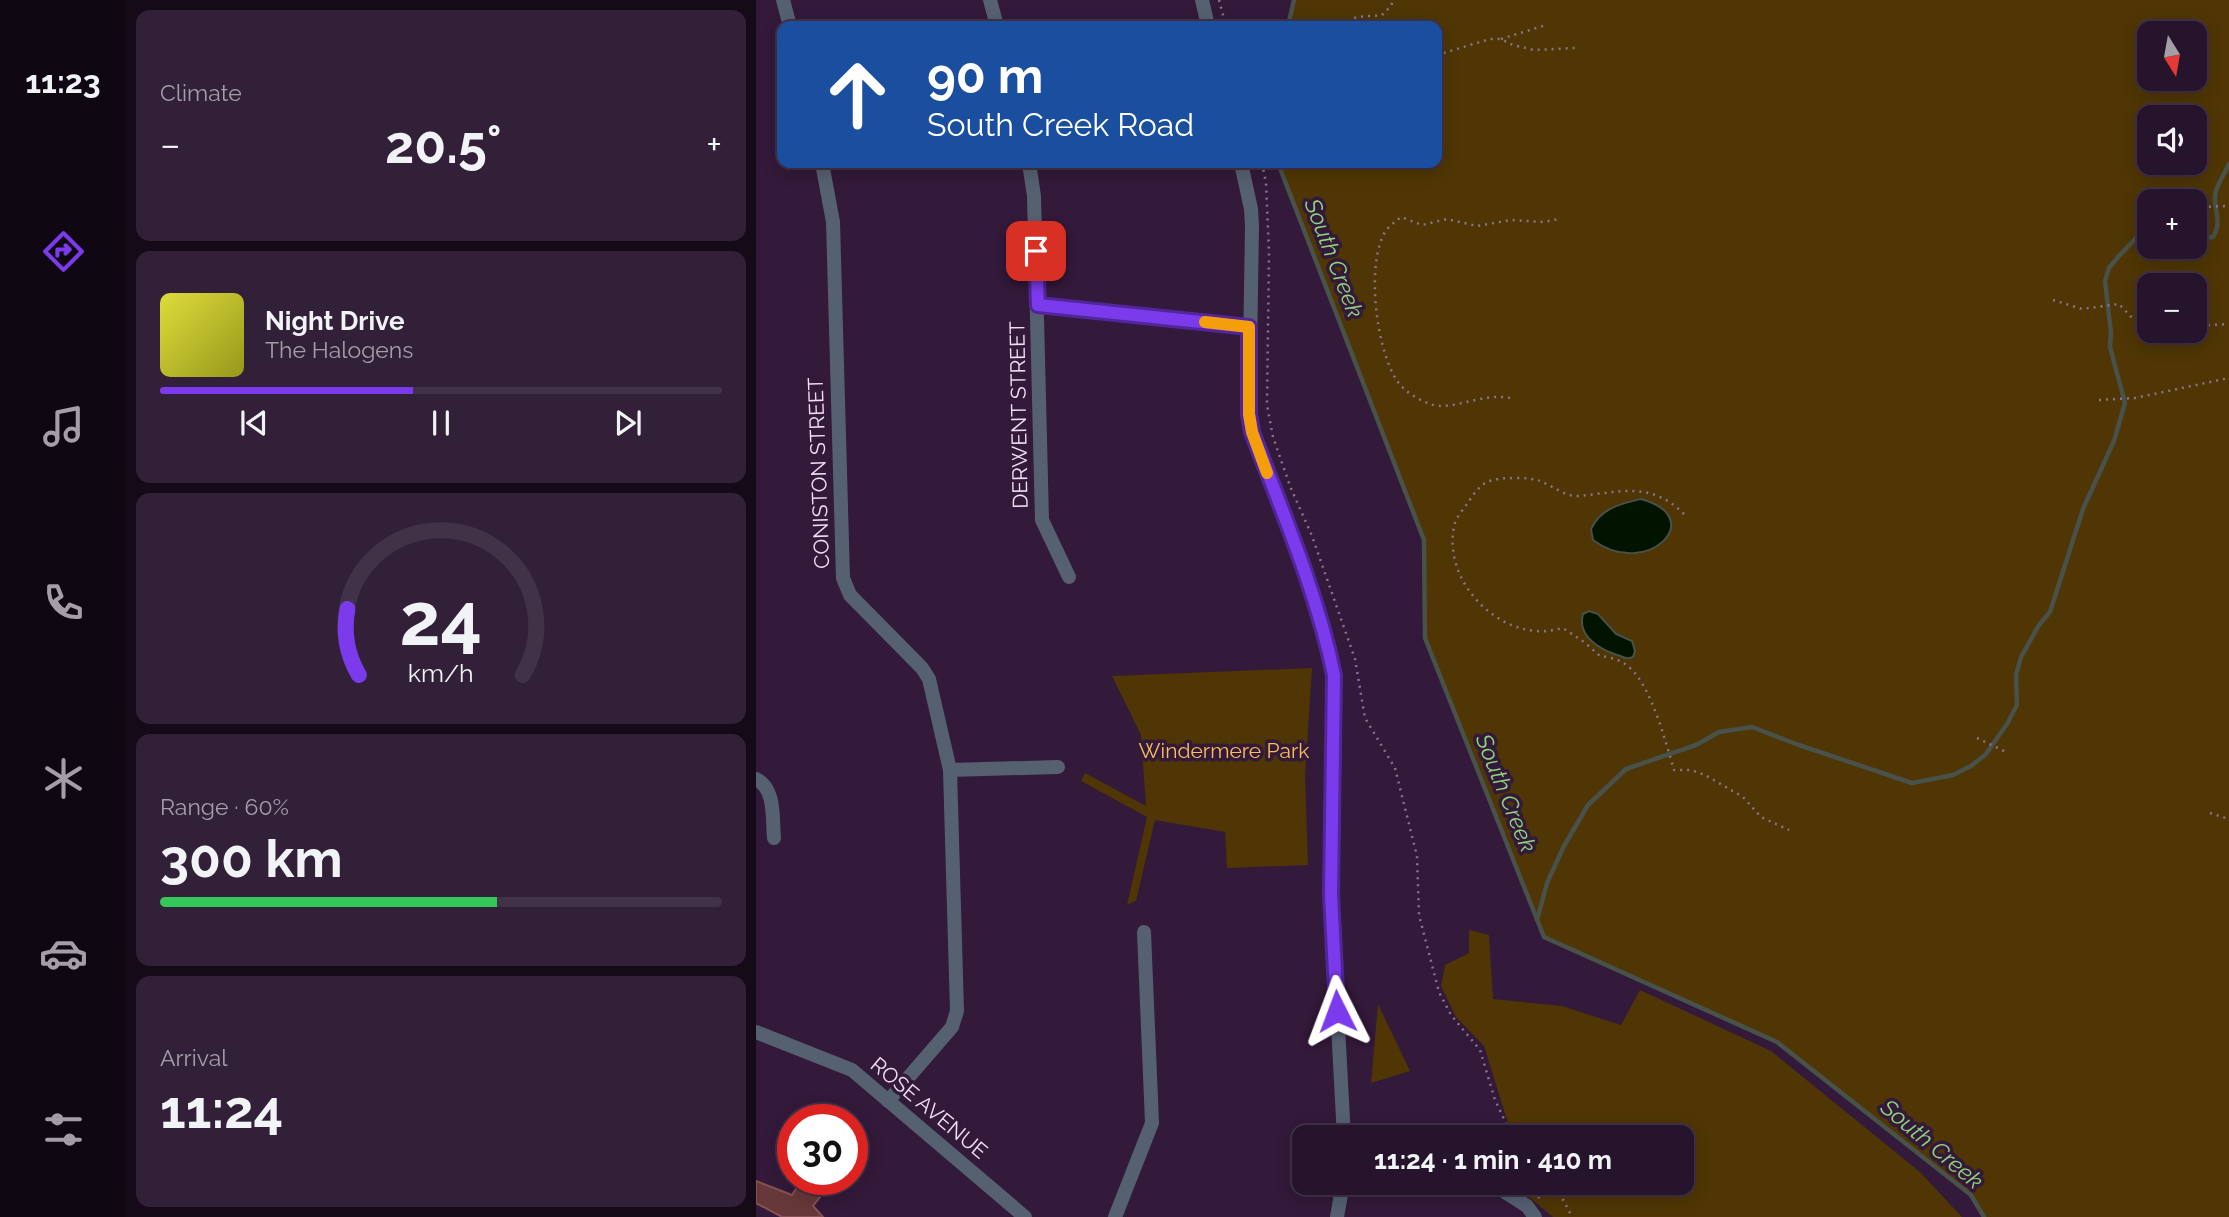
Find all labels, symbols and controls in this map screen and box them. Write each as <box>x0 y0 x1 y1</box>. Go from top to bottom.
north arrow <box>2137 21 2207 91</box>
map controls <box>2137 21 2207 343</box>
text: 90 m <box>927 47 1043 104</box>
icon: ahead <box>812 49 903 140</box>
text: 11:23 <box>25 63 101 100</box>
text: Climate <box>160 79 242 106</box>
button: sound <box>2137 105 2207 175</box>
text: South Creek Road <box>927 106 1194 143</box>
text: 20.5° <box>385 114 502 175</box>
text: − <box>160 122 180 167</box>
text: + <box>706 122 722 167</box>
button: + <box>2137 189 2207 259</box>
water label: South Creek <box>1299 194 1370 321</box>
pin <box>1006 221 1066 281</box>
icon: directions <box>39 227 88 276</box>
icon: arrive <box>1017 232 1055 270</box>
button: − <box>2137 273 2207 343</box>
text: Night Drive <box>265 306 404 336</box>
street label: DERWENT STREET <box>1004 321 1033 509</box>
text: The Halogens <box>265 336 413 363</box>
street label: CONISTON STREET <box>803 377 834 569</box>
icon: music <box>39 402 88 451</box>
icon: previous <box>235 404 273 442</box>
icon: pause <box>422 404 460 442</box>
icon: next <box>609 404 647 442</box>
text: 24 <box>400 577 482 662</box>
icon: phone <box>39 578 88 627</box>
text: km/h <box>408 657 474 687</box>
water label: South Creek <box>1470 729 1542 856</box>
park label: Windermere Park <box>1139 738 1309 763</box>
icon: climate <box>39 754 88 803</box>
text: Range · 60% <box>160 793 289 820</box>
text: 300 km <box>160 828 343 889</box>
icon: car <box>39 929 88 978</box>
position arrow <box>1300 974 1374 1048</box>
text: Arrival <box>160 1044 227 1071</box>
street label: ROSE AVENUE <box>866 1052 993 1164</box>
text: 11:24 <box>160 1079 283 1140</box>
water label: South Creek <box>1875 1092 1989 1194</box>
speed limit sign: 30 <box>777 1104 868 1195</box>
icon: filters <box>39 1105 88 1154</box>
text: 11:24 · 1 min · 410 m <box>1374 1145 1612 1175</box>

